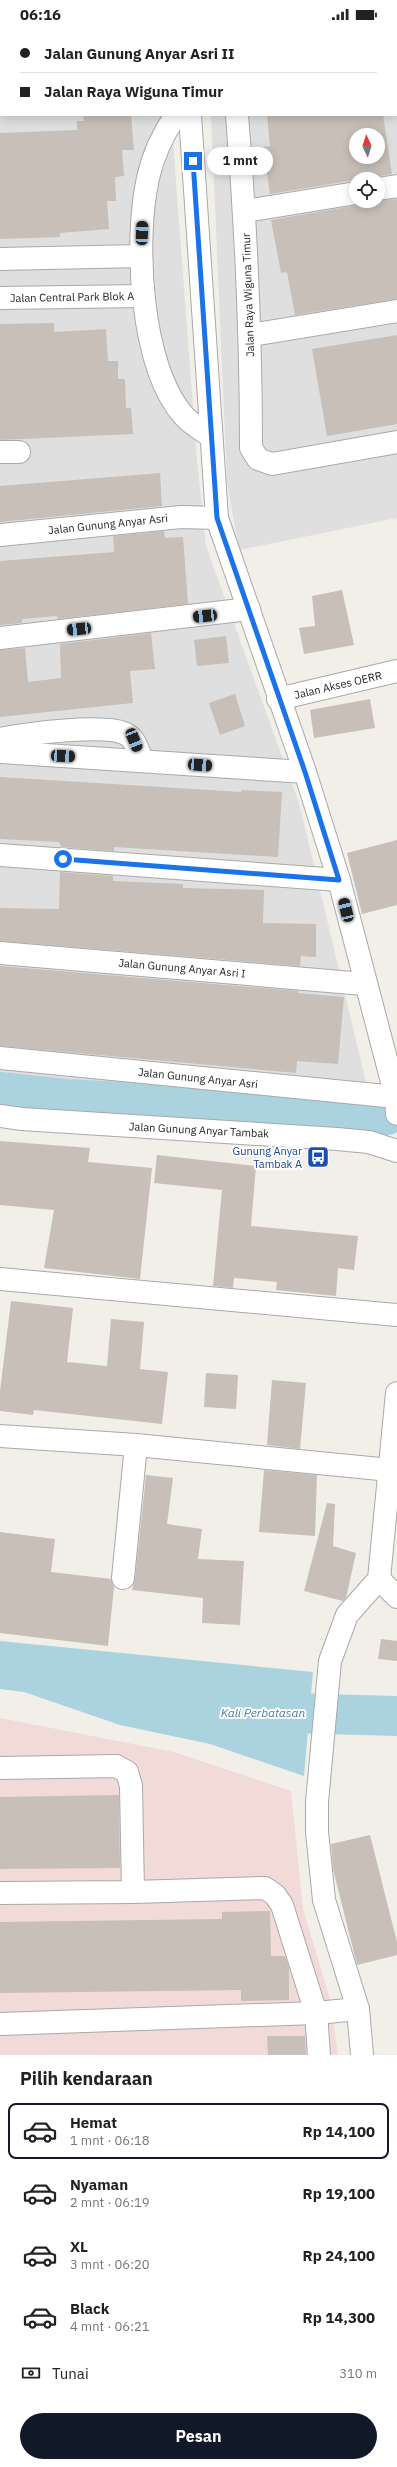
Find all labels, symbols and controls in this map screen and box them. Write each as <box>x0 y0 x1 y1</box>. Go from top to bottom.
text: 06:16 <box>20 5 61 24</box>
text: Jalan Gunung Anyar Asri II <box>44 44 235 63</box>
text: Jalan Raya Wiguna Timur <box>44 82 223 101</box>
north arrow <box>349 128 385 164</box>
map controls <box>349 128 385 208</box>
callout: 1 mnt <box>207 147 273 175</box>
route end <box>184 152 202 170</box>
text: 1 mnt <box>222 152 258 169</box>
button: locate <box>349 172 385 208</box>
car <box>136 221 148 245</box>
street label: Jalan Raya Wiguna Timur <box>239 233 257 357</box>
street label: Jalan Central Park Blok A <box>10 289 134 305</box>
street label: Jalan Gunung Anyar Asri <box>47 511 169 537</box>
car <box>192 609 218 623</box>
car <box>66 622 92 636</box>
street label: Jalan Akses OERR <box>293 668 383 702</box>
car <box>124 727 144 753</box>
car <box>51 749 75 763</box>
car <box>188 758 212 772</box>
route start <box>54 850 72 868</box>
car <box>337 897 355 923</box>
street label: Jalan Gunung Anyar Asri I <box>118 955 246 981</box>
street label: Jalan Gunung Anyar Asri <box>137 1065 259 1091</box>
street label: Jalan Gunung Anyar Tambak <box>129 1119 270 1141</box>
place label: Gunung Anyar Tambak A <box>233 1144 302 1171</box>
bus stop icon: Gunung Anyar Tambak A <box>305 1144 331 1170</box>
water label: Kali Perbatasan <box>221 1705 305 1720</box>
text: Pilih kendaraan <box>20 2067 153 2090</box>
icon: car <box>22 2113 58 2149</box>
text: Hemat <box>70 2113 117 2132</box>
text: Rp 14,100 <box>303 2122 375 2141</box>
text: 1 mnt · 06:18 <box>70 2132 150 2149</box>
icon: car <box>22 2175 58 2211</box>
text: Nyaman <box>70 2175 128 2194</box>
text: Rp 19,100 <box>303 2184 375 2203</box>
text: 2 mnt · 06:19 <box>70 2194 150 2211</box>
icon: car <box>22 2237 58 2273</box>
text: XL <box>70 2237 88 2256</box>
text: Rp 24,100 <box>303 2246 375 2265</box>
text: 3 mnt · 06:20 <box>70 2256 150 2273</box>
icon: car <box>22 2299 58 2335</box>
text: Black <box>70 2299 110 2318</box>
text: Rp 14,300 <box>303 2308 375 2327</box>
text: 4 mnt · 06:21 <box>70 2318 150 2335</box>
icon: cash <box>20 2362 42 2384</box>
text: Tunai <box>52 2364 89 2383</box>
text: 310 m <box>339 2365 377 2382</box>
button: Pesan <box>20 2413 377 2459</box>

